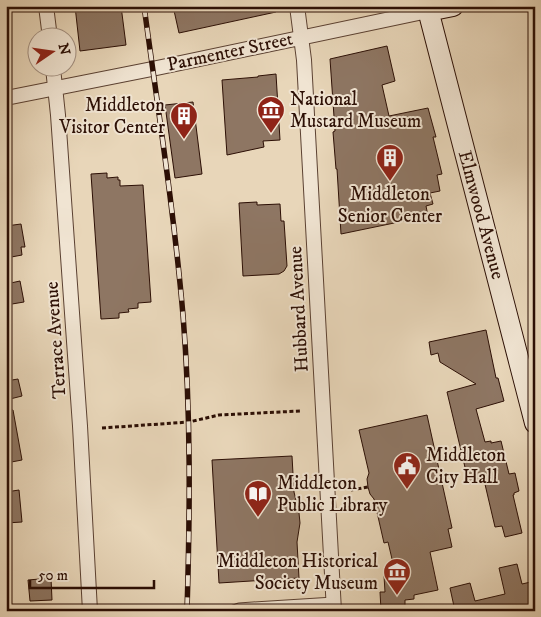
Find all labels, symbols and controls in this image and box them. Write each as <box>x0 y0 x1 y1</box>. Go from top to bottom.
street label: Parmenter Street <box>165 27 295 77</box>
north arrow <box>28 28 78 78</box>
text: N <box>54 42 74 57</box>
place label: National Mustard Museum <box>290 88 421 133</box>
place label: Middleton Visitor Center <box>58 94 165 139</box>
museum icon: National Mustard Museum <box>256 95 286 134</box>
building icon: Middleton Visitor Center <box>169 101 199 140</box>
building icon: Middleton Senior Center <box>375 143 405 182</box>
street label: Elmwood Avenue <box>453 148 509 282</box>
place label: Middleton Senior Center <box>338 183 442 228</box>
street label: Hubbard Avenue <box>284 245 314 373</box>
street label: Terrace Avenue <box>40 280 72 399</box>
place label: Middleton City Hall <box>426 444 506 489</box>
public building icon: Middleton City Hall <box>392 451 422 490</box>
place label: Middleton Public Library <box>277 472 389 517</box>
library icon: Middleton Public Library <box>243 479 273 518</box>
place label: Middleton Historical Society Museum <box>218 550 378 595</box>
scale bar <box>30 557 154 589</box>
museum icon: Middleton Historical Society Museum <box>382 557 412 596</box>
text: 50 m <box>38 566 68 585</box>

